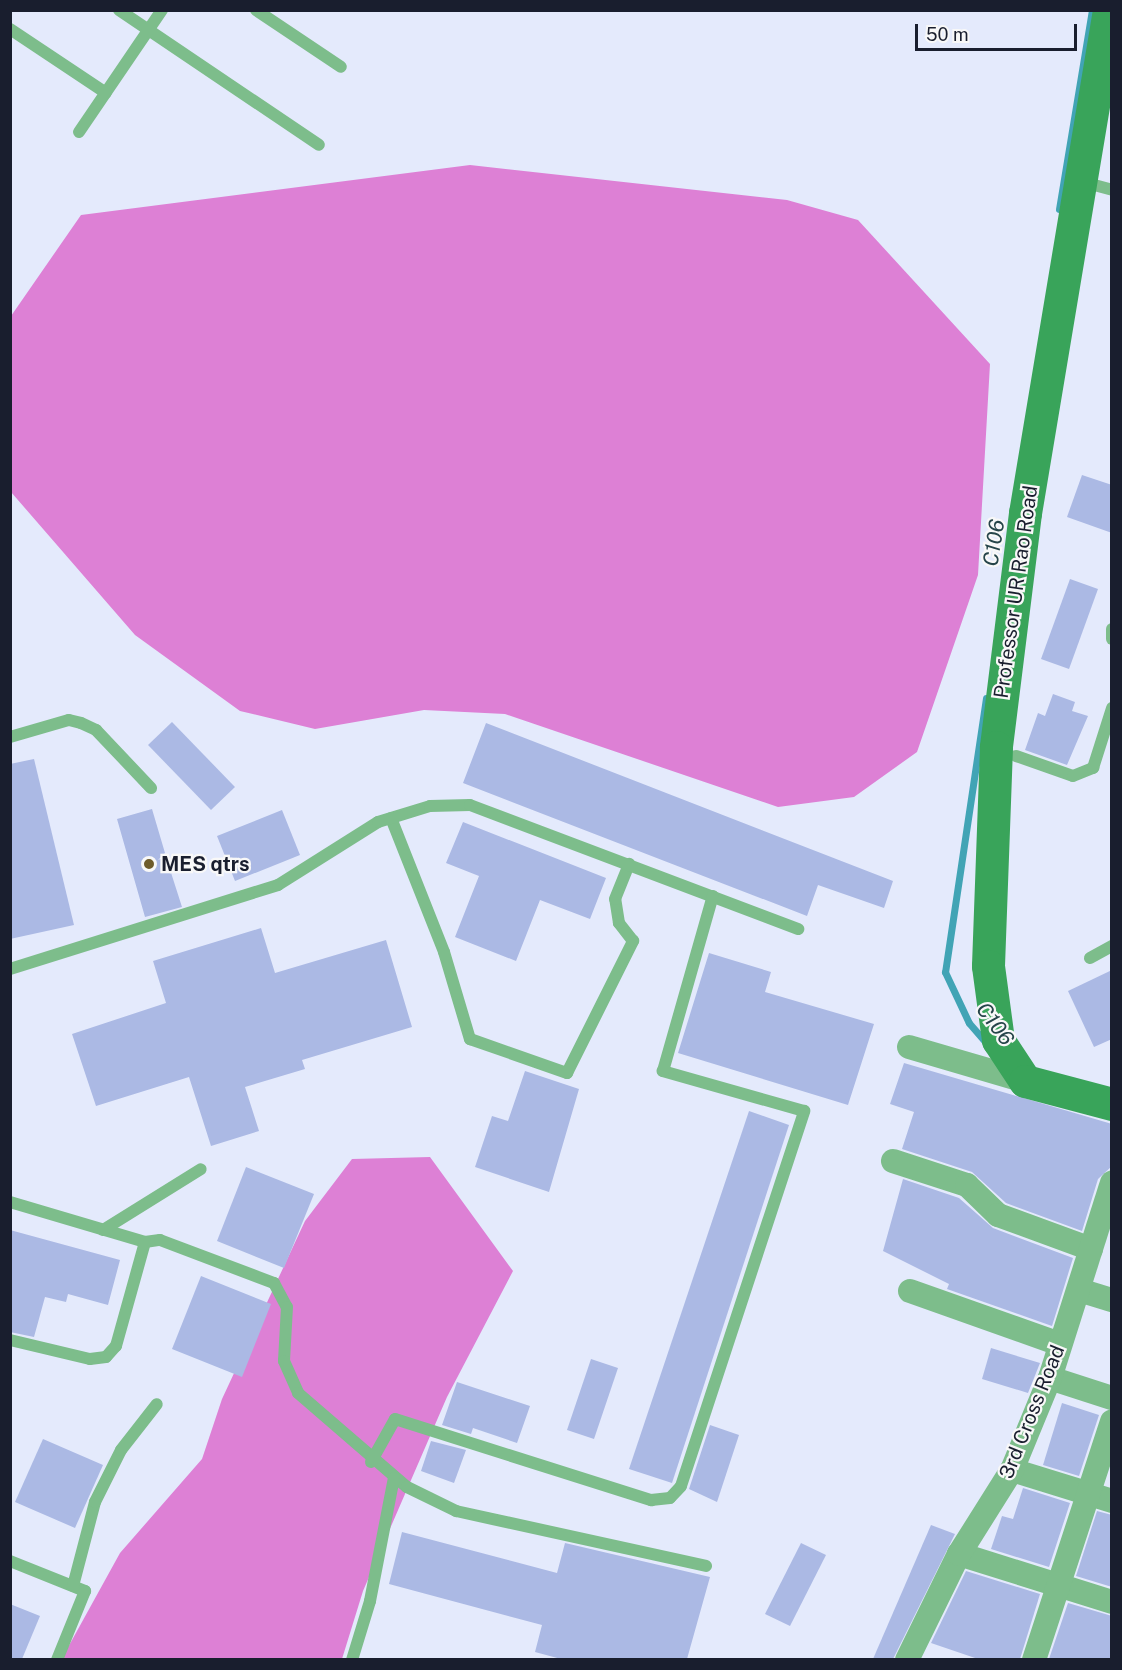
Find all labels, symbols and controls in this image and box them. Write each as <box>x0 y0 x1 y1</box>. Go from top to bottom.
scale bar <box>918 12 1080 50</box>
text: 50 m <box>926 24 969 45</box>
street label: Professor UR Rao Road <box>989 484 1043 700</box>
water label: C106 <box>978 518 1010 568</box>
place label: MES qtrs <box>161 852 250 876</box>
marker: MES qtrs <box>142 857 156 871</box>
water label: C106 <box>971 998 1019 1050</box>
street label: 3rd Cross Road <box>994 1342 1070 1482</box>

